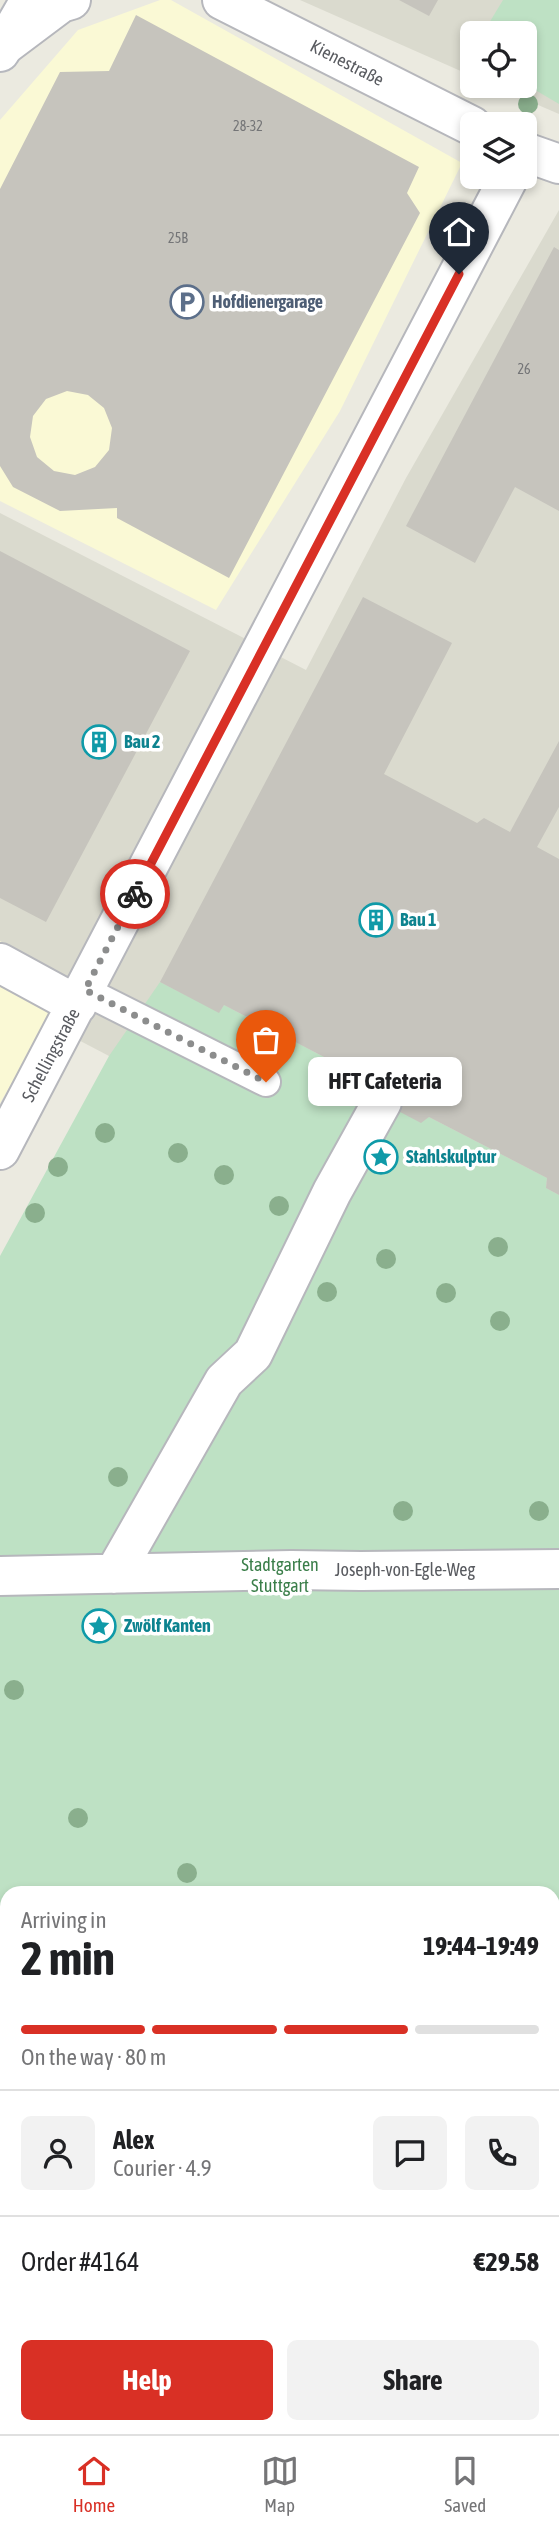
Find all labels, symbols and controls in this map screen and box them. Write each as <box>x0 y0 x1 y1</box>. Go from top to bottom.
map controls <box>460 21 537 189</box>
button: locate <box>460 21 537 98</box>
street label: Kienestraße <box>307 35 387 90</box>
button: layers <box>460 112 537 189</box>
house number: 28-32 <box>233 118 263 134</box>
pin <box>429 202 489 274</box>
icon: home <box>440 213 478 251</box>
house number: 25B <box>168 230 188 246</box>
parking icon: Hofdienergarage <box>168 283 206 321</box>
place label: Hofdienergarage <box>212 291 323 312</box>
house number: 26 <box>517 361 531 377</box>
building icon: Bau 2 <box>80 723 118 761</box>
place label: Bau 2 <box>124 731 161 752</box>
courier <box>100 859 170 929</box>
icon: bike <box>116 875 154 913</box>
building icon: Bau 1 <box>357 901 395 939</box>
place label: Bau 1 <box>400 909 437 930</box>
street label: Schellingstraße <box>17 1004 84 1105</box>
pin <box>236 1010 296 1082</box>
icon: bag <box>247 1021 285 1059</box>
callout: HFT Cafeteria <box>308 1058 462 1106</box>
text: HFT Cafeteria <box>328 1068 442 1094</box>
place icon: Stahlskulptur <box>362 1138 400 1176</box>
place label: Stahlskulptur <box>406 1146 497 1167</box>
park label: Stadtgarten Stuttgart <box>241 1554 319 1596</box>
street label: Joseph-von-Egle-Weg <box>335 1559 476 1580</box>
place icon: Zwölf Kanten <box>80 1607 118 1645</box>
place label: Zwölf Kanten <box>124 1615 211 1636</box>
text: Arriving in <box>21 1907 107 1933</box>
text: 19:44–19:49 <box>423 1931 539 1961</box>
text: 2 min <box>21 1932 115 1985</box>
text: On the way · 80 m <box>21 2044 166 2070</box>
button: person <box>21 2116 95 2190</box>
button: chat <box>373 2116 447 2190</box>
button: phone <box>465 2116 539 2190</box>
text: Alex <box>113 2125 154 2155</box>
text: Courier · 4.9 <box>113 2155 212 2181</box>
text: Order #4164 <box>21 2247 140 2277</box>
text: €29.58 <box>474 2247 539 2277</box>
button: Help <box>21 2340 273 2420</box>
button: Share <box>287 2340 539 2420</box>
tab: Home <box>73 2452 115 2516</box>
tab: Map <box>261 2452 299 2516</box>
tab: Saved <box>444 2452 486 2516</box>

